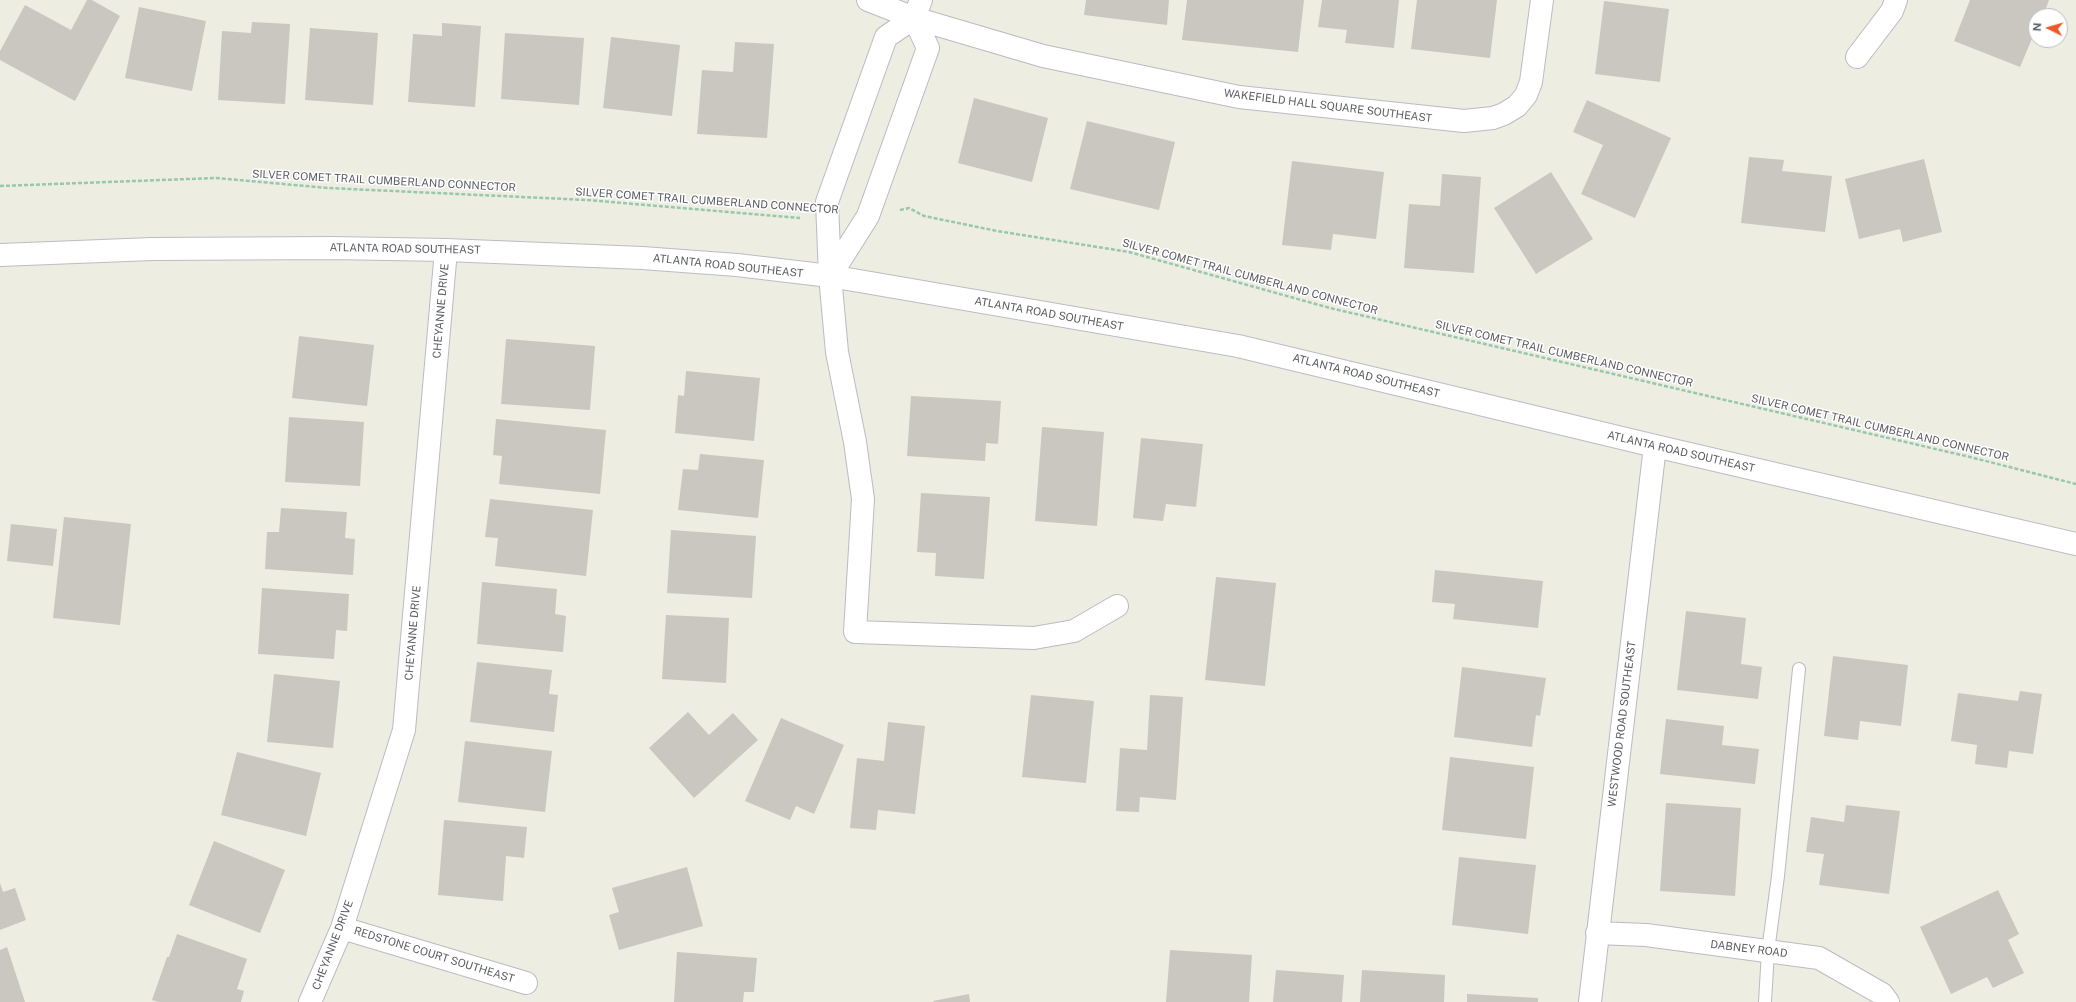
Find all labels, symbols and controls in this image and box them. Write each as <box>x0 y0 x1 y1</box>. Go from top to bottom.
north arrow <box>2028 8 2068 48</box>
text: N <box>2031 22 2043 32</box>
street label: WAKEFIELD HALL SQUARE SOUTHEAST <box>1223 87 1433 125</box>
street label: SILVER COMET TRAIL CUMBERLAND CONNECTOR <box>252 167 516 195</box>
street label: SILVER COMET TRAIL CUMBERLAND CONNECTOR <box>575 185 839 217</box>
street label: SILVER COMET TRAIL CUMBERLAND CONNECTOR <box>1121 236 1379 318</box>
street label: ATLANTA ROAD SOUTHEAST <box>329 241 481 257</box>
street label: ATLANTA ROAD SOUTHEAST <box>652 252 804 280</box>
street label: CHEYANNE DRIVE <box>430 263 452 359</box>
street label: ATLANTA ROAD SOUTHEAST <box>973 294 1125 334</box>
street label: SILVER COMET TRAIL CUMBERLAND CONNECTOR <box>1434 318 1694 390</box>
street label: ATLANTA ROAD SOUTHEAST <box>1291 351 1441 401</box>
street label: SILVER COMET TRAIL CUMBERLAND CONNECTOR <box>1750 392 2010 464</box>
street label: ATLANTA ROAD SOUTHEAST <box>1606 429 1756 475</box>
street label: CHEYANNE DRIVE <box>402 585 424 681</box>
street label: WESTWOOD ROAD SOUTHEAST <box>1605 640 1639 808</box>
street label: CHEYANNE DRIVE <box>310 898 356 992</box>
street label: REDSTONE COURT SOUTHEAST <box>352 924 516 986</box>
street label: DABNEY ROAD <box>1710 938 1788 960</box>

